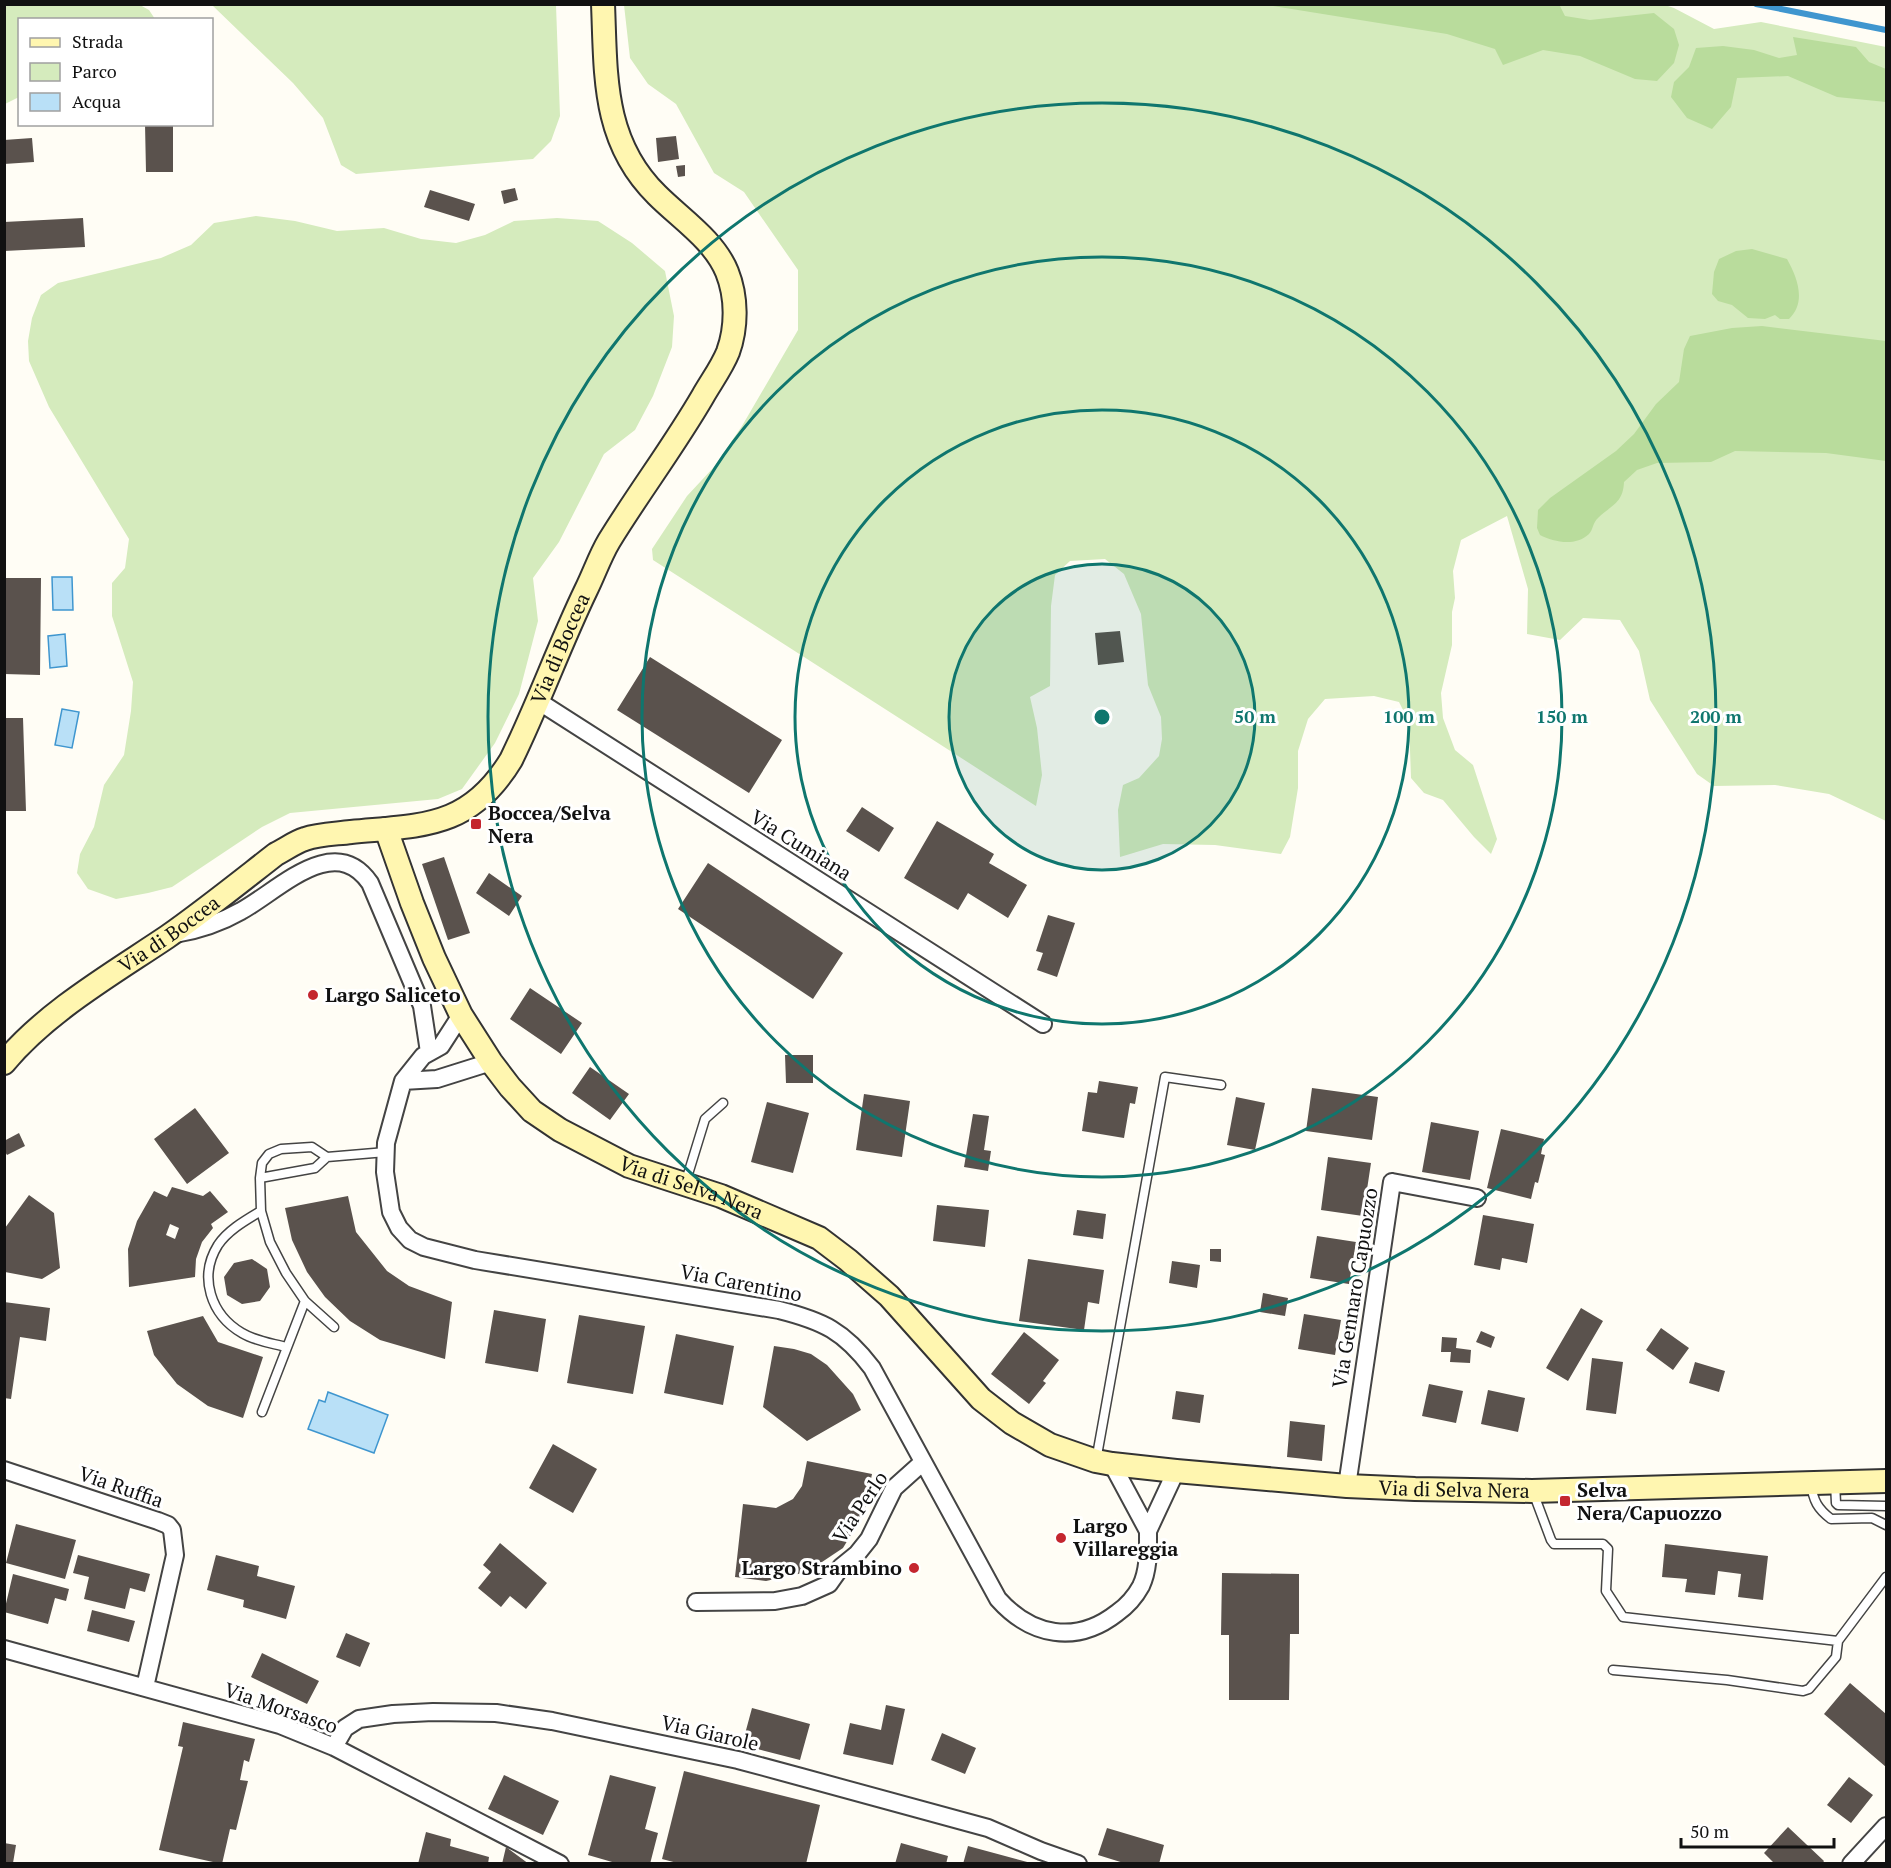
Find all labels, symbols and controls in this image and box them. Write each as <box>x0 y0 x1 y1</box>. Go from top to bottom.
legend <box>18 18 213 126</box>
text: Strada <box>72 29 123 53</box>
text: Parco <box>72 59 117 83</box>
text: Acqua <box>72 89 121 113</box>
street label: Via di Boccea <box>524 589 596 708</box>
text: 50 m <box>1234 704 1276 728</box>
text: 100 m <box>1383 704 1435 728</box>
text: 150 m <box>1536 704 1588 728</box>
text: 200 m <box>1690 704 1742 728</box>
centre of rings <box>1092 707 1112 727</box>
place label: Boccea/Selva Nera <box>488 799 611 849</box>
street label: Via Cumiana <box>746 803 857 886</box>
marker: Boccea/Selva Nera <box>469 817 483 831</box>
street label: Via di Boccea <box>113 889 225 979</box>
place label: Largo Saliceto <box>325 981 461 1008</box>
marker: Largo Saliceto <box>306 988 320 1002</box>
street label: Via di Selva Nera <box>614 1149 768 1226</box>
street label: Via Gennaro Capuozzo <box>1325 1186 1384 1390</box>
street label: Via Carentino <box>678 1257 804 1308</box>
street label: Via Ruffia <box>75 1459 167 1514</box>
street label: Via Perlo <box>826 1466 893 1548</box>
street label: Via di Selva Nera <box>1378 1473 1530 1504</box>
place label: Selva Nera/Capuozzo <box>1577 1476 1722 1526</box>
marker: Selva Nera/Capuozzo <box>1558 1494 1572 1508</box>
place label: Largo Villareggia <box>1073 1512 1178 1562</box>
marker: Largo Villareggia <box>1054 1531 1068 1545</box>
place label: Largo Strambino <box>741 1554 902 1581</box>
marker: Largo Strambino <box>907 1561 921 1575</box>
street label: Via Morsasco <box>221 1676 341 1740</box>
street label: Via Giarole <box>659 1708 762 1757</box>
scale bar <box>1681 1811 1834 1849</box>
text: 50 m <box>1690 1819 1730 1843</box>

